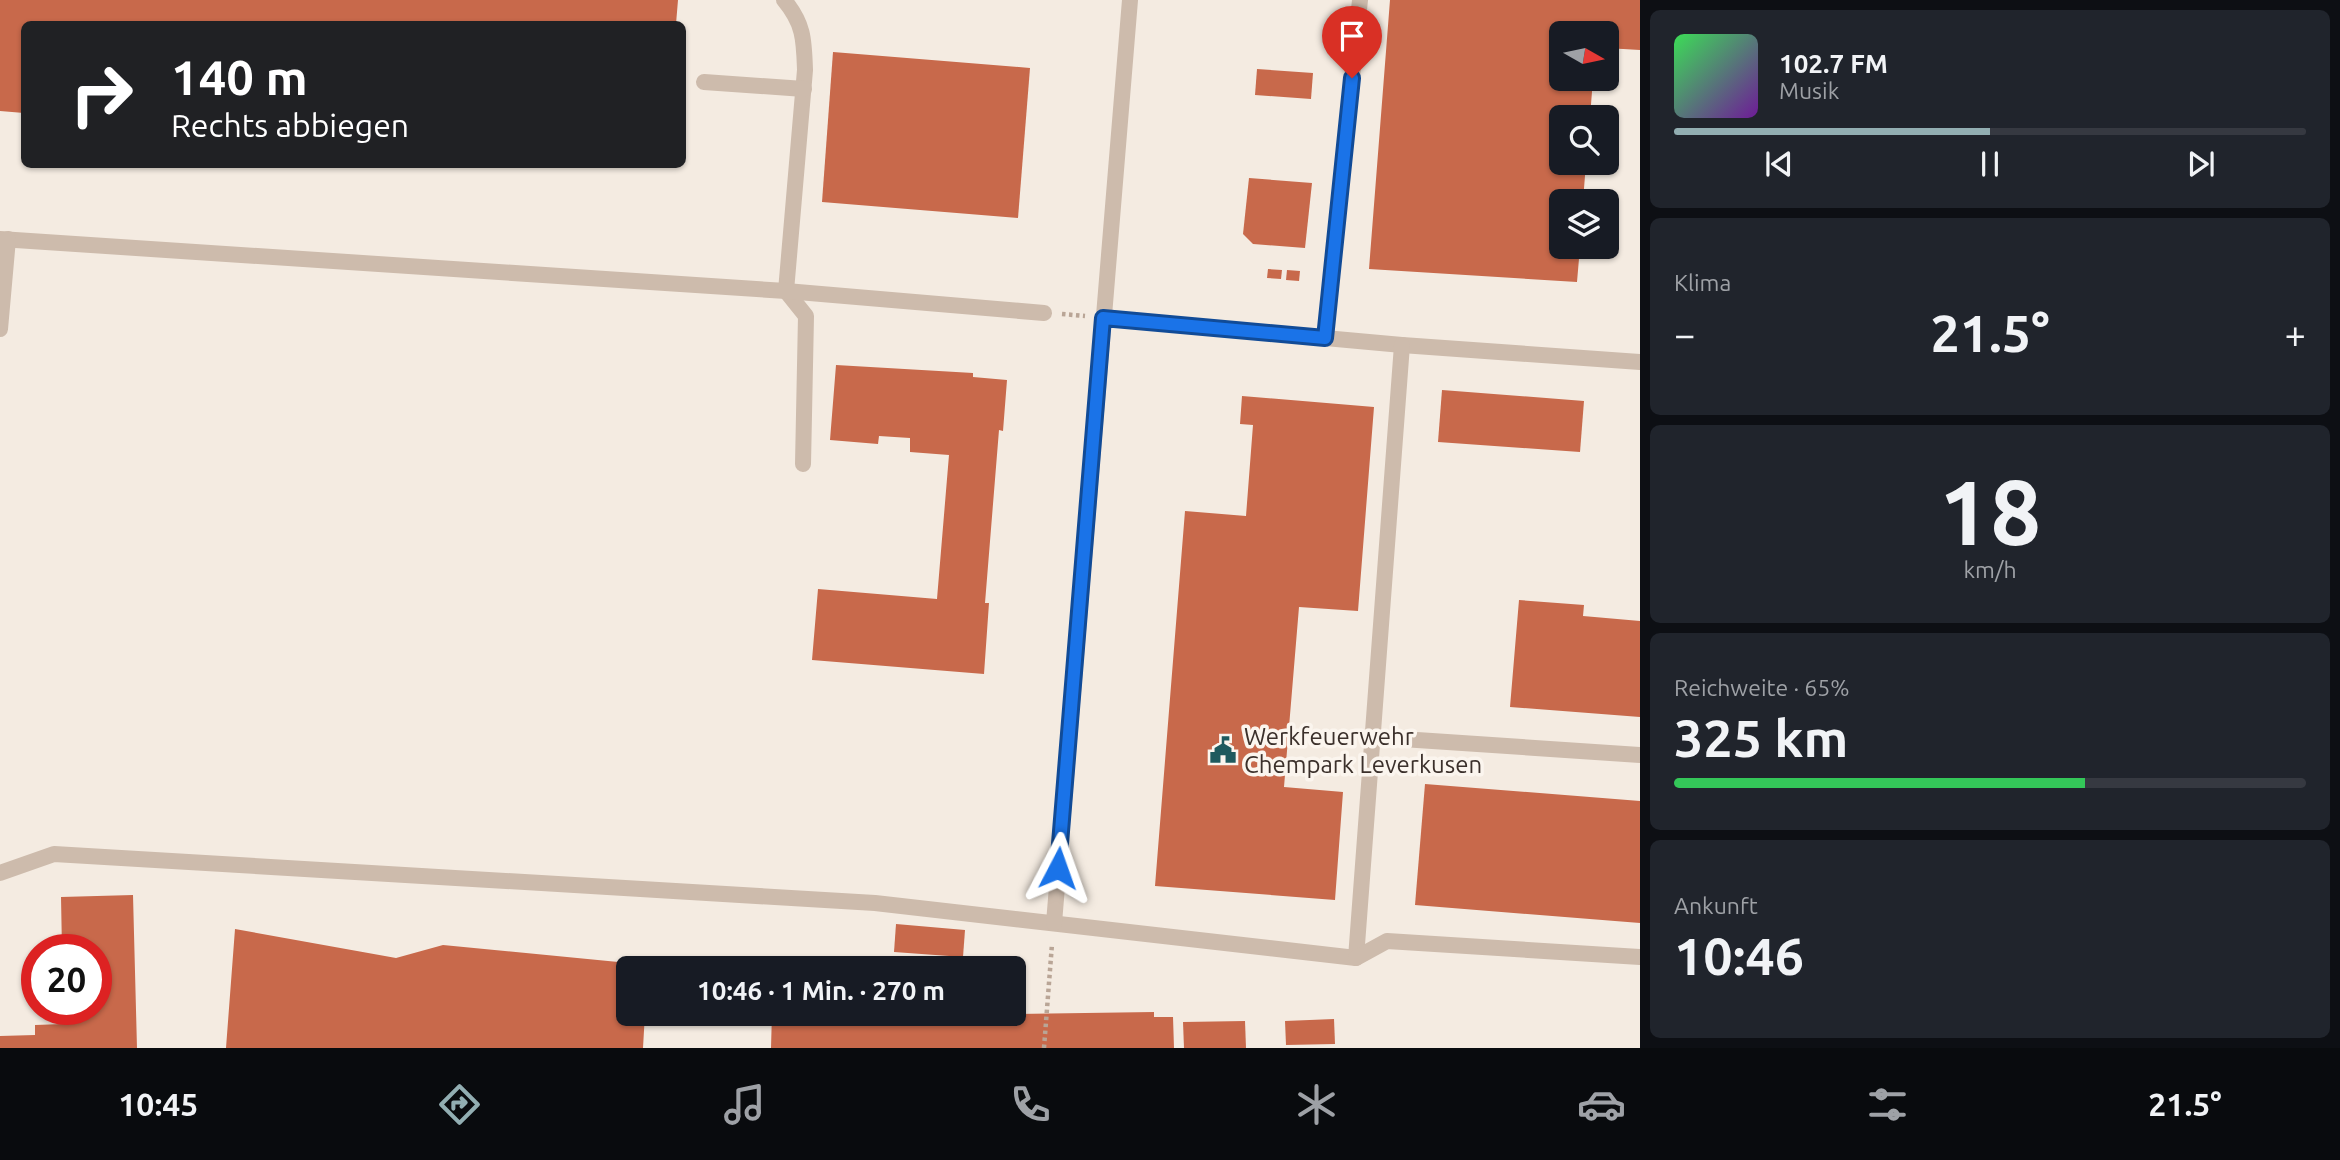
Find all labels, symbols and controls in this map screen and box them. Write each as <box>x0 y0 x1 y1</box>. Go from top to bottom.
pin <box>1322 6 1382 78</box>
icon: arrive <box>1333 17 1371 55</box>
north arrow <box>1549 21 1619 91</box>
map controls <box>1549 21 1619 259</box>
icon: right <box>56 49 147 140</box>
text: 140 m <box>171 49 308 104</box>
text: 102.7 FM <box>1779 49 1888 78</box>
text: Musik <box>1779 78 1839 103</box>
button: search <box>1549 105 1619 175</box>
text: Rechts abbiegen <box>171 107 409 143</box>
icon: previous <box>1760 145 1798 183</box>
icon: pause <box>1971 145 2009 183</box>
icon: next <box>2182 145 2220 183</box>
button: layers <box>1549 189 1619 259</box>
text: Klima <box>1674 270 1731 295</box>
text: 21.5° <box>1930 304 2050 362</box>
text: − <box>1674 313 1695 355</box>
text: + <box>2285 313 2306 355</box>
text: 18 <box>1939 460 2041 562</box>
text: km/h <box>1963 557 2017 582</box>
text: Reichweite · 65% <box>1674 675 1850 700</box>
text: 325 km <box>1674 709 1848 767</box>
place label: Werkfeuerwehr Chempark Leverkusen <box>1244 723 1482 778</box>
public building icon: Werkfeuerwehr Chempark Leverkusen <box>1208 735 1238 765</box>
position arrow <box>1021 831 1095 905</box>
text: Ankunft <box>1674 893 1758 918</box>
text: 10:46 <box>1674 927 1804 985</box>
speed limit sign: 20 <box>21 934 112 1025</box>
text: 10:46 · 1 Min. · 270 m <box>697 976 945 1005</box>
icon: directions <box>435 1080 484 1129</box>
icon: music <box>720 1080 769 1129</box>
icon: phone <box>1006 1080 1055 1129</box>
icon: climate <box>1292 1080 1341 1129</box>
icon: car <box>1577 1080 1626 1129</box>
icon: filters <box>1863 1080 1912 1129</box>
text: 10:45 <box>118 1086 198 1122</box>
text: 21.5° <box>2148 1086 2222 1122</box>

